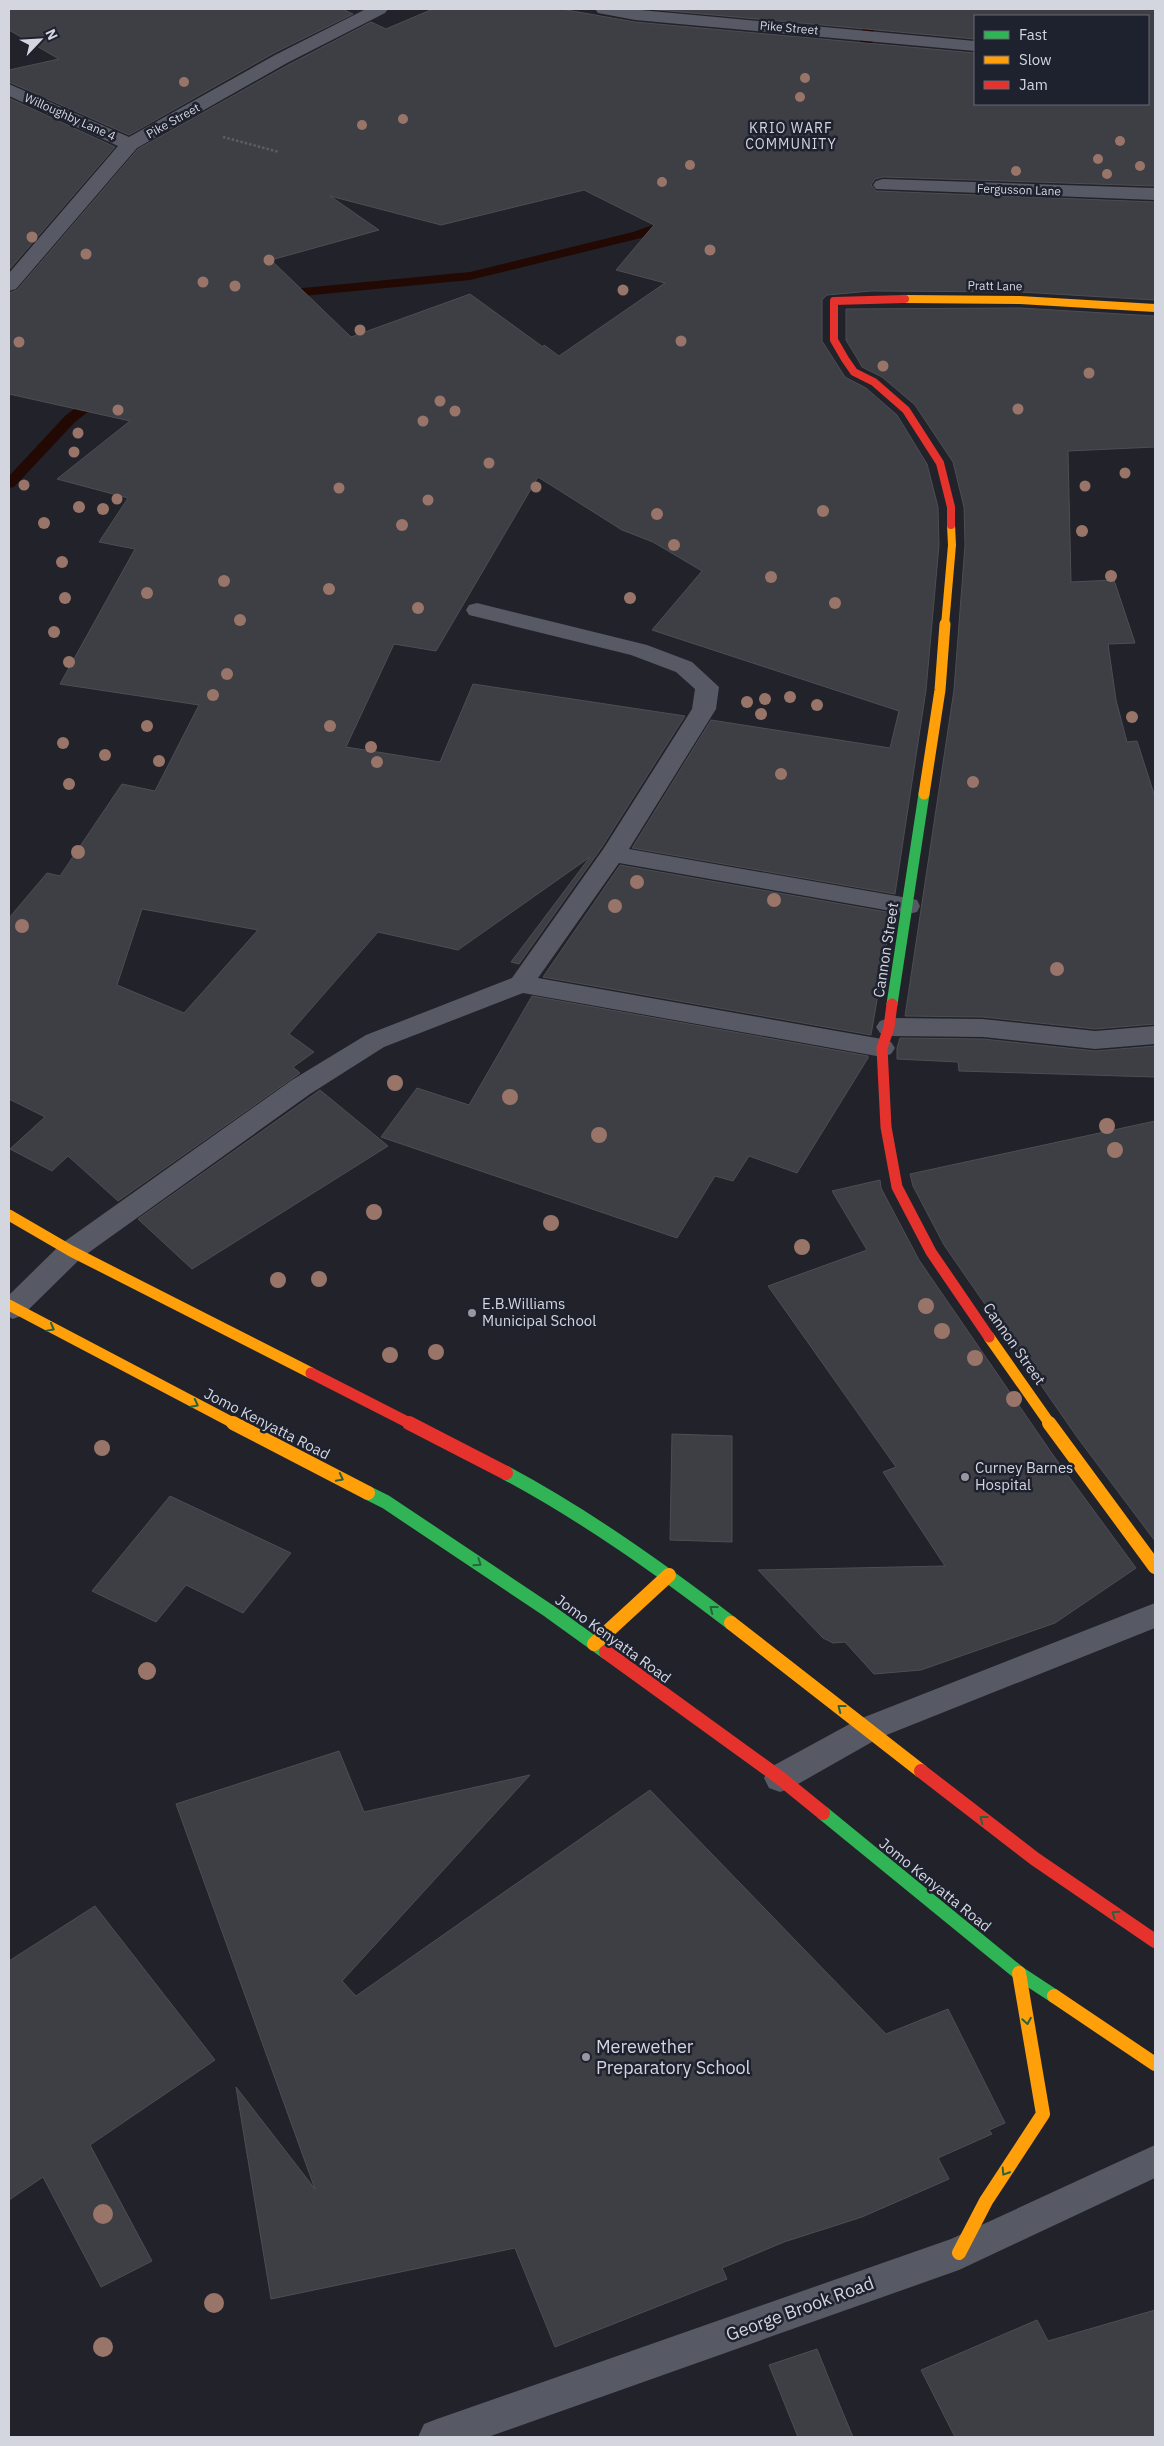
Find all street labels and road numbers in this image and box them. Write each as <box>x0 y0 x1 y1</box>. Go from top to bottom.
street label: Pike Street <box>759 17 819 38</box>
street label: Willoughby Lane 4 <box>22 90 118 143</box>
street label: Pike Street <box>143 100 202 141</box>
street label: Fergusson Lane <box>977 181 1062 198</box>
street label: Pratt Lane <box>967 278 1023 293</box>
street label: Cannon Street <box>869 901 902 999</box>
street label: Cannon Street <box>979 1299 1050 1388</box>
street label: Jomo Kenyatta Road <box>201 1384 333 1463</box>
street label: Jomo Kenyatta Road <box>552 1590 675 1687</box>
street label: Jomo Kenyatta Road <box>875 1834 995 1936</box>
street label: George Brook Road <box>723 2271 877 2346</box>

